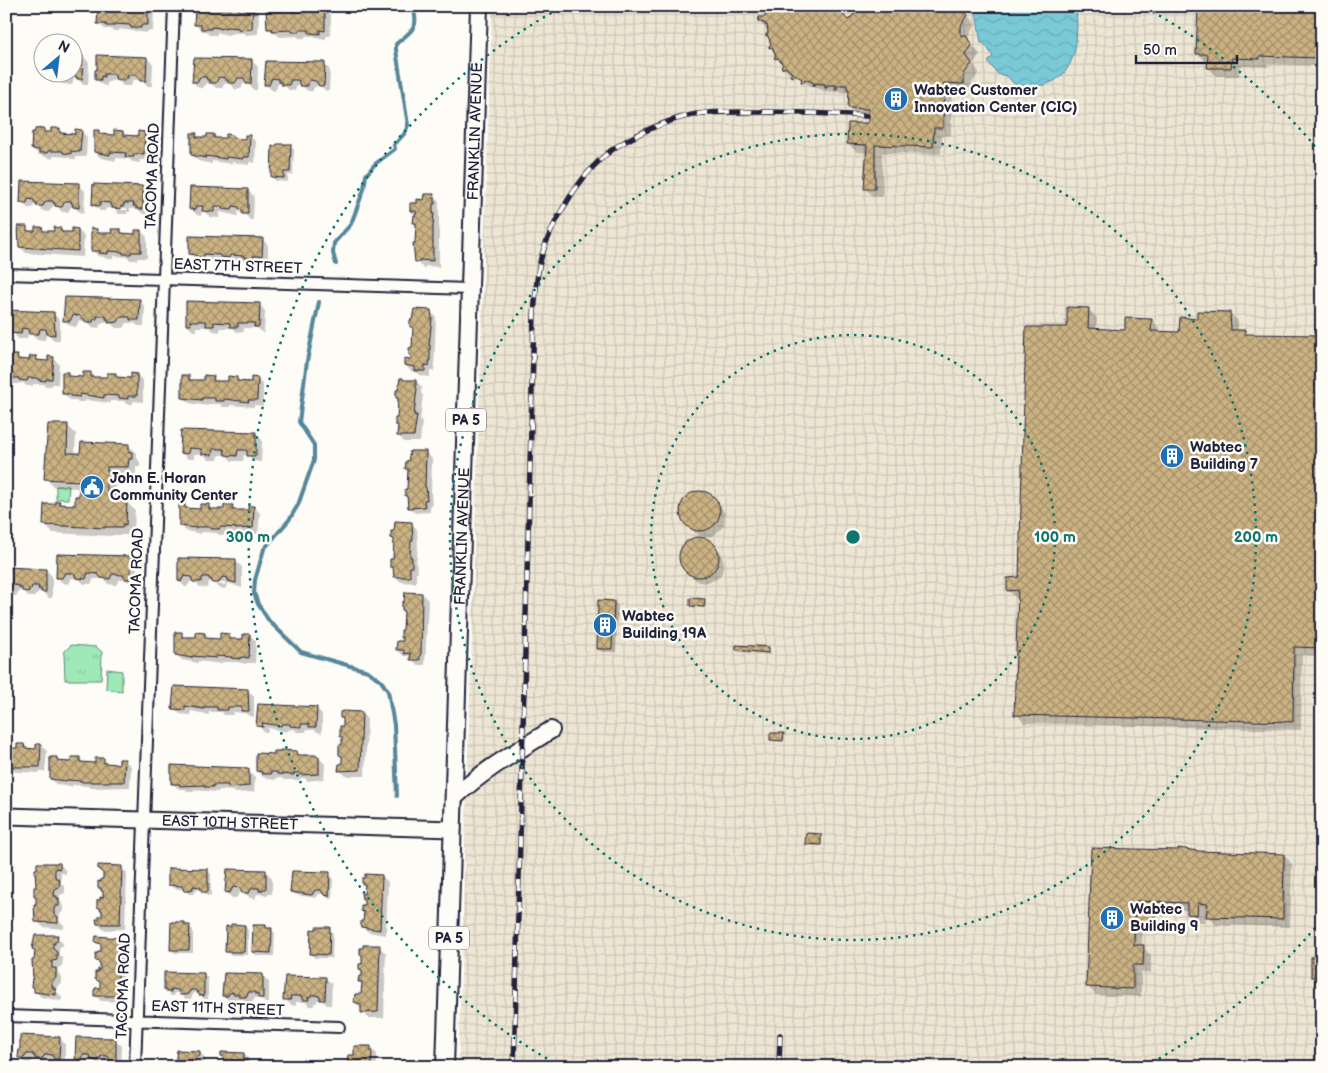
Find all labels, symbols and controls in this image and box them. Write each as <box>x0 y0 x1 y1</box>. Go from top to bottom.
north arrow <box>32 32 82 82</box>
scale bar <box>1136 32 1237 64</box>
text: N <box>55 37 73 57</box>
text: 50 m <box>1143 41 1177 60</box>
street label: FRANKLIN AVENUE <box>464 62 487 201</box>
place label: Wabtec Customer Innovation Center (CIC) <box>914 81 1077 117</box>
building icon: Wabtec Customer Innovation Center (CIC) <box>883 86 909 112</box>
street label: TACOMA ROAD <box>141 123 164 229</box>
street label: EAST 7TH STREET <box>173 255 303 278</box>
road number: PA 5 <box>446 408 486 432</box>
place label: Wabtec Building 7 <box>1190 438 1258 474</box>
building icon: Wabtec Building 7 <box>1159 443 1185 469</box>
street label: FRANKLIN AVENUE <box>451 467 474 605</box>
place label: John E. Horan Community Center <box>110 469 239 505</box>
public building icon: John E. Horan Community Center <box>79 474 105 500</box>
street label: TACOMA ROAD <box>125 528 148 634</box>
text: 300 m <box>226 528 270 547</box>
centre of rings <box>844 528 862 546</box>
text: 100 m <box>1034 528 1076 547</box>
text: 200 m <box>1234 528 1278 547</box>
place label: Wabtec Building 19A <box>622 607 707 643</box>
building icon: Wabtec Building 19A <box>592 612 618 638</box>
street label: EAST 10TH STREET <box>161 812 298 834</box>
place label: Wabtec Building 9 <box>1130 900 1199 936</box>
building icon: Wabtec Building 9 <box>1099 905 1125 931</box>
road number: PA 5 <box>429 926 469 950</box>
street label: TACOMA ROAD <box>112 933 135 1039</box>
street label: EAST 11TH STREET <box>151 997 285 1020</box>

